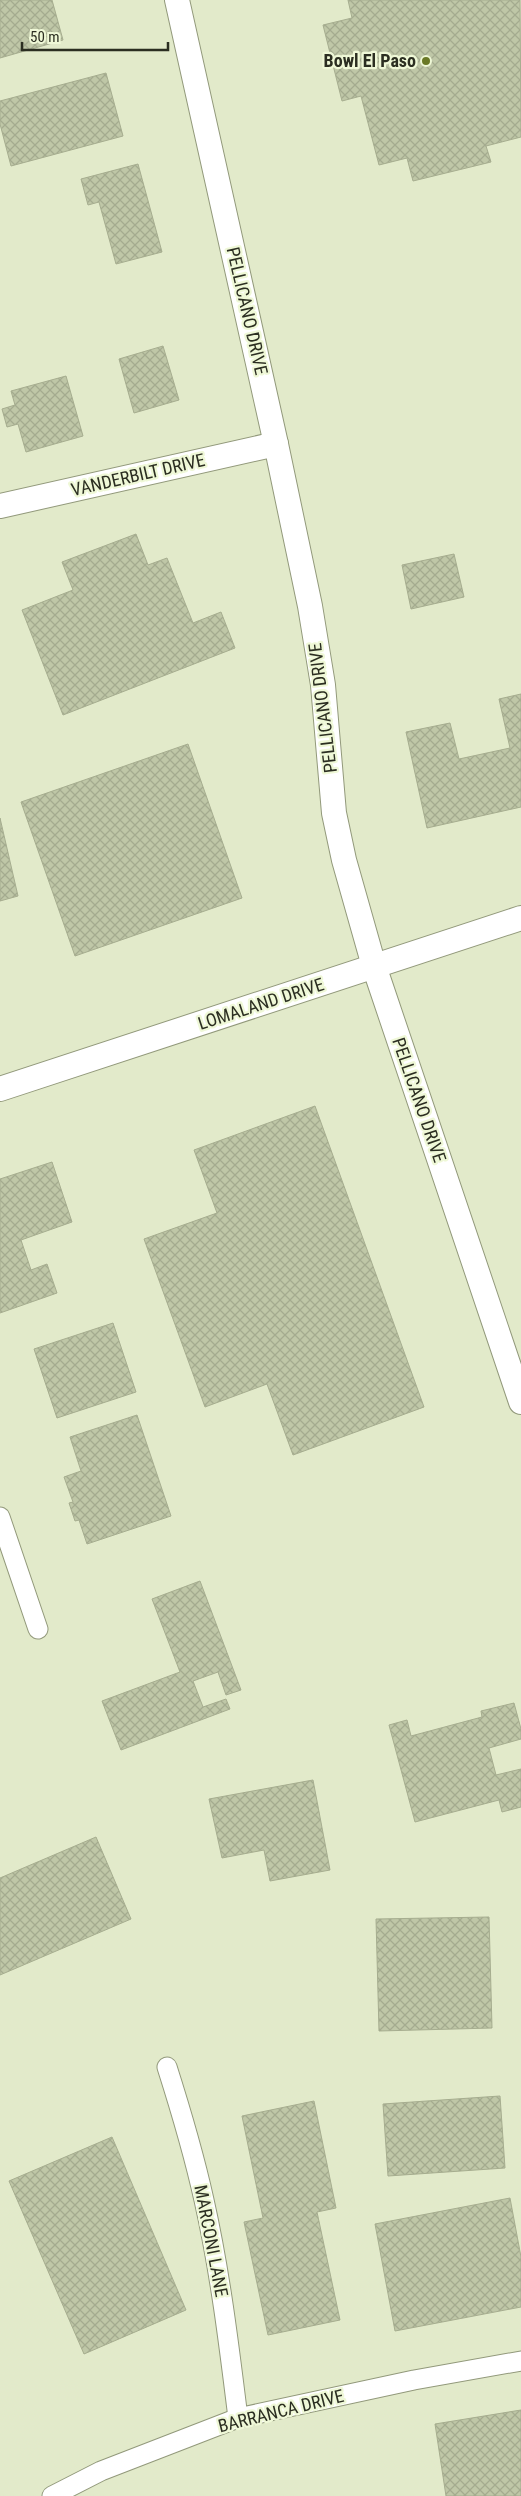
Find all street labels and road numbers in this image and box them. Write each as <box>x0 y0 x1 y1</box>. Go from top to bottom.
street label: PELLICANO DRIVE <box>223 245 272 377</box>
street label: VANDERBILT DRIVE <box>69 449 207 500</box>
street label: PELLICANO DRIVE <box>304 642 341 774</box>
street label: LOMALAND DRIVE <box>195 973 326 1034</box>
street label: PELLICANO DRIVE <box>388 1035 451 1165</box>
street label: MARCONI LANE <box>190 2183 233 2299</box>
street label: BARRANCA DRIVE <box>216 2385 346 2436</box>

